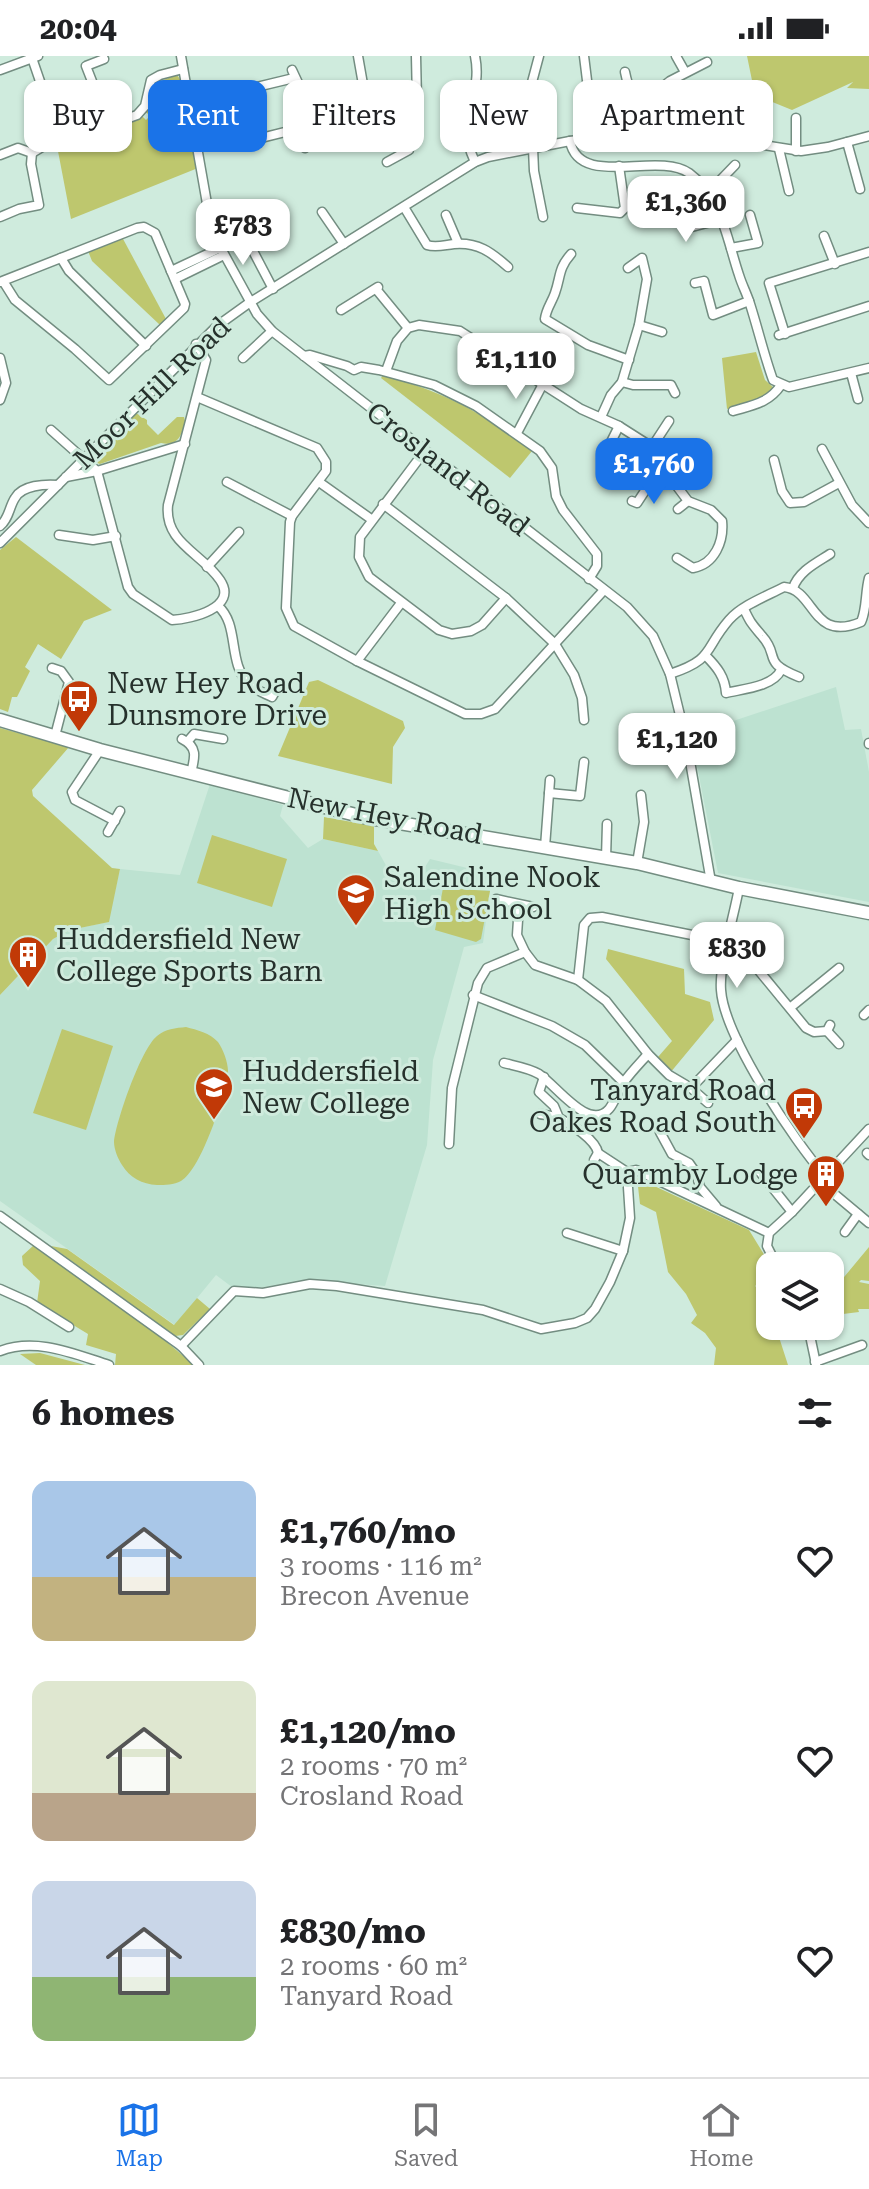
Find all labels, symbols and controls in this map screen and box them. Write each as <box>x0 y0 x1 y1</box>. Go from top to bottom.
text: 20:04 <box>40 11 117 46</box>
chip: Buy <box>24 80 132 152</box>
chip: Rent <box>148 80 267 152</box>
chip: Filters <box>283 80 424 152</box>
chip: New <box>440 80 557 152</box>
chip: Apartment <box>573 80 773 152</box>
pin: £1,360 <box>621 176 751 244</box>
text: £1,360 <box>645 187 727 217</box>
pin: £783 <box>196 199 290 267</box>
text: £783 <box>214 210 272 240</box>
street label: Moor Hill Road <box>67 310 237 476</box>
pin: £1,110 <box>451 333 581 401</box>
text: £1,110 <box>475 344 557 374</box>
street label: Crosland Road <box>360 395 536 543</box>
pin: £1,760 <box>589 438 719 506</box>
text: £1,760 <box>613 449 695 479</box>
place label: New Hey Road Dunsmore Drive <box>107 667 327 732</box>
bus stop icon: New Hey Road Dunsmore Drive <box>58 678 100 733</box>
pin: £1,120 <box>612 713 742 781</box>
text: £1,120 <box>636 724 718 754</box>
street label: New Hey Road <box>285 781 485 851</box>
place label: Salendine Nook High School <box>384 861 601 926</box>
school or university icon: Salendine Nook High School <box>335 872 377 927</box>
pin: £830 <box>690 922 784 990</box>
place label: Huddersfield New College Sports Barn <box>56 923 323 988</box>
text: £830 <box>708 933 766 963</box>
building icon: Huddersfield New College Sports Barn <box>7 934 49 989</box>
place label: Huddersfield New College <box>242 1055 419 1120</box>
school or university icon: Huddersfield New College <box>193 1066 235 1121</box>
place label: Tanyard Road Oakes Road South <box>529 1074 776 1139</box>
bus stop icon: Tanyard Road Oakes Road South <box>783 1085 825 1140</box>
building icon: Quarmby Lodge <box>805 1153 847 1208</box>
place label: Quarmby Lodge <box>582 1158 798 1191</box>
map controls <box>756 1252 844 1340</box>
button: layers <box>756 1252 844 1340</box>
icon: filters <box>793 1391 837 1435</box>
text: 6 homes <box>32 1393 175 1433</box>
text: £1,760/mo <box>280 1511 456 1551</box>
icon: home <box>96 1513 192 1609</box>
icon: heart <box>793 1539 837 1583</box>
text: 3 rooms · 116 m² <box>280 1551 482 1581</box>
text: Brecon Avenue <box>280 1581 469 1611</box>
text: £1,120/mo <box>280 1711 456 1751</box>
icon: home <box>96 1713 192 1809</box>
icon: heart <box>793 1739 837 1783</box>
text: 2 rooms · 70 m² <box>280 1751 467 1781</box>
text: Crosland Road <box>280 1781 464 1811</box>
text: £830/mo <box>280 1911 426 1951</box>
icon: home <box>96 1913 192 2009</box>
icon: heart <box>793 1939 837 1983</box>
text: 2 rooms · 60 m² <box>280 1951 467 1981</box>
text: Tanyard Road <box>280 1981 453 2011</box>
tab: Map <box>116 2098 163 2171</box>
tab: Saved <box>394 2098 458 2171</box>
tab: Home <box>689 2098 753 2171</box>

